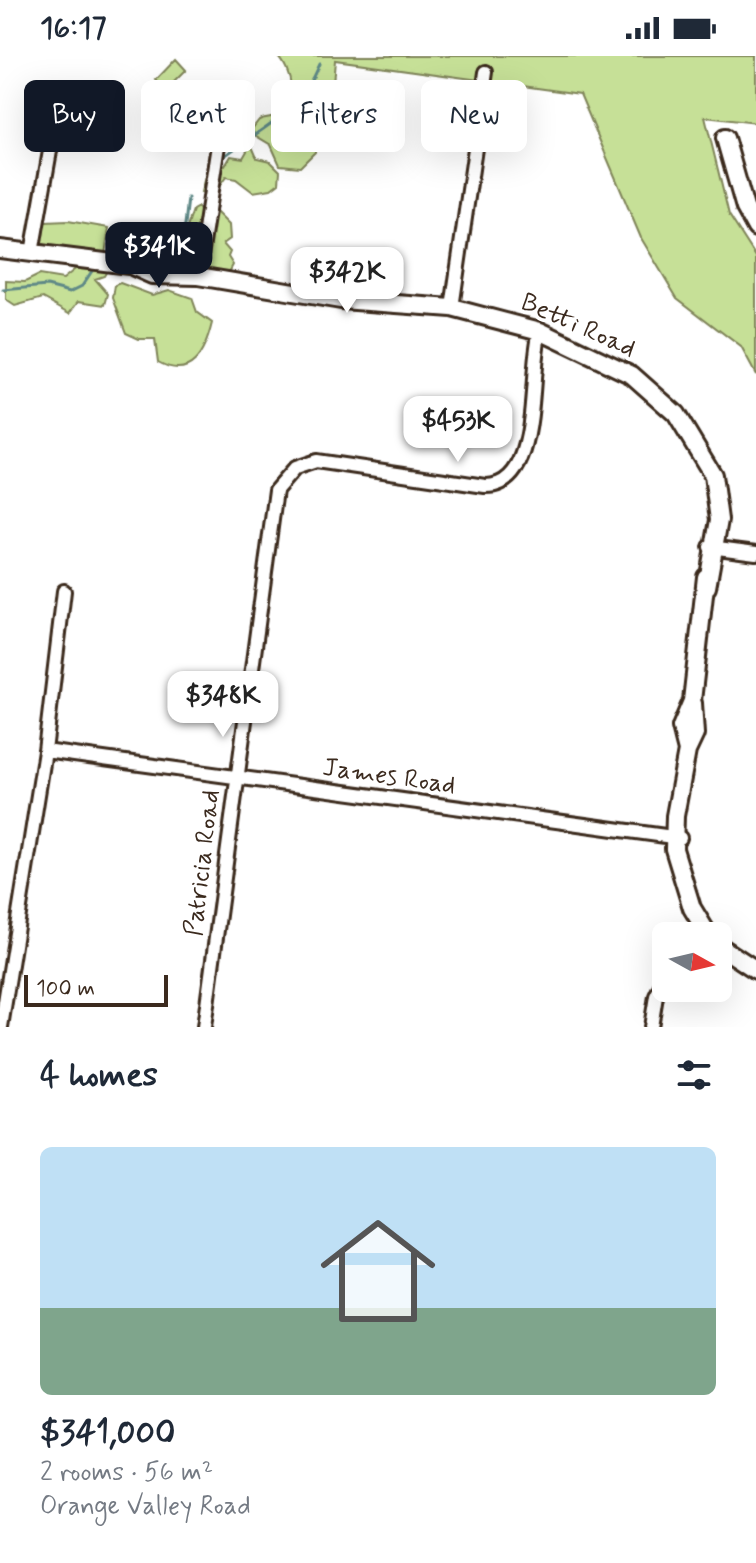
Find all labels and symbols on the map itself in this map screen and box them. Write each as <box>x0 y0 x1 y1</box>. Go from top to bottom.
pin: $341K <box>103 222 215 290</box>
pin: $342K <box>291 247 403 315</box>
street label: Betti Road <box>515 286 641 366</box>
pin: $453K <box>402 396 514 464</box>
pin: $348K <box>167 671 279 739</box>
street label: James Road <box>320 751 458 803</box>
street label: Patricia Road <box>177 788 229 938</box>
north arrow <box>652 922 732 1002</box>
scale bar <box>24 971 168 1007</box>

